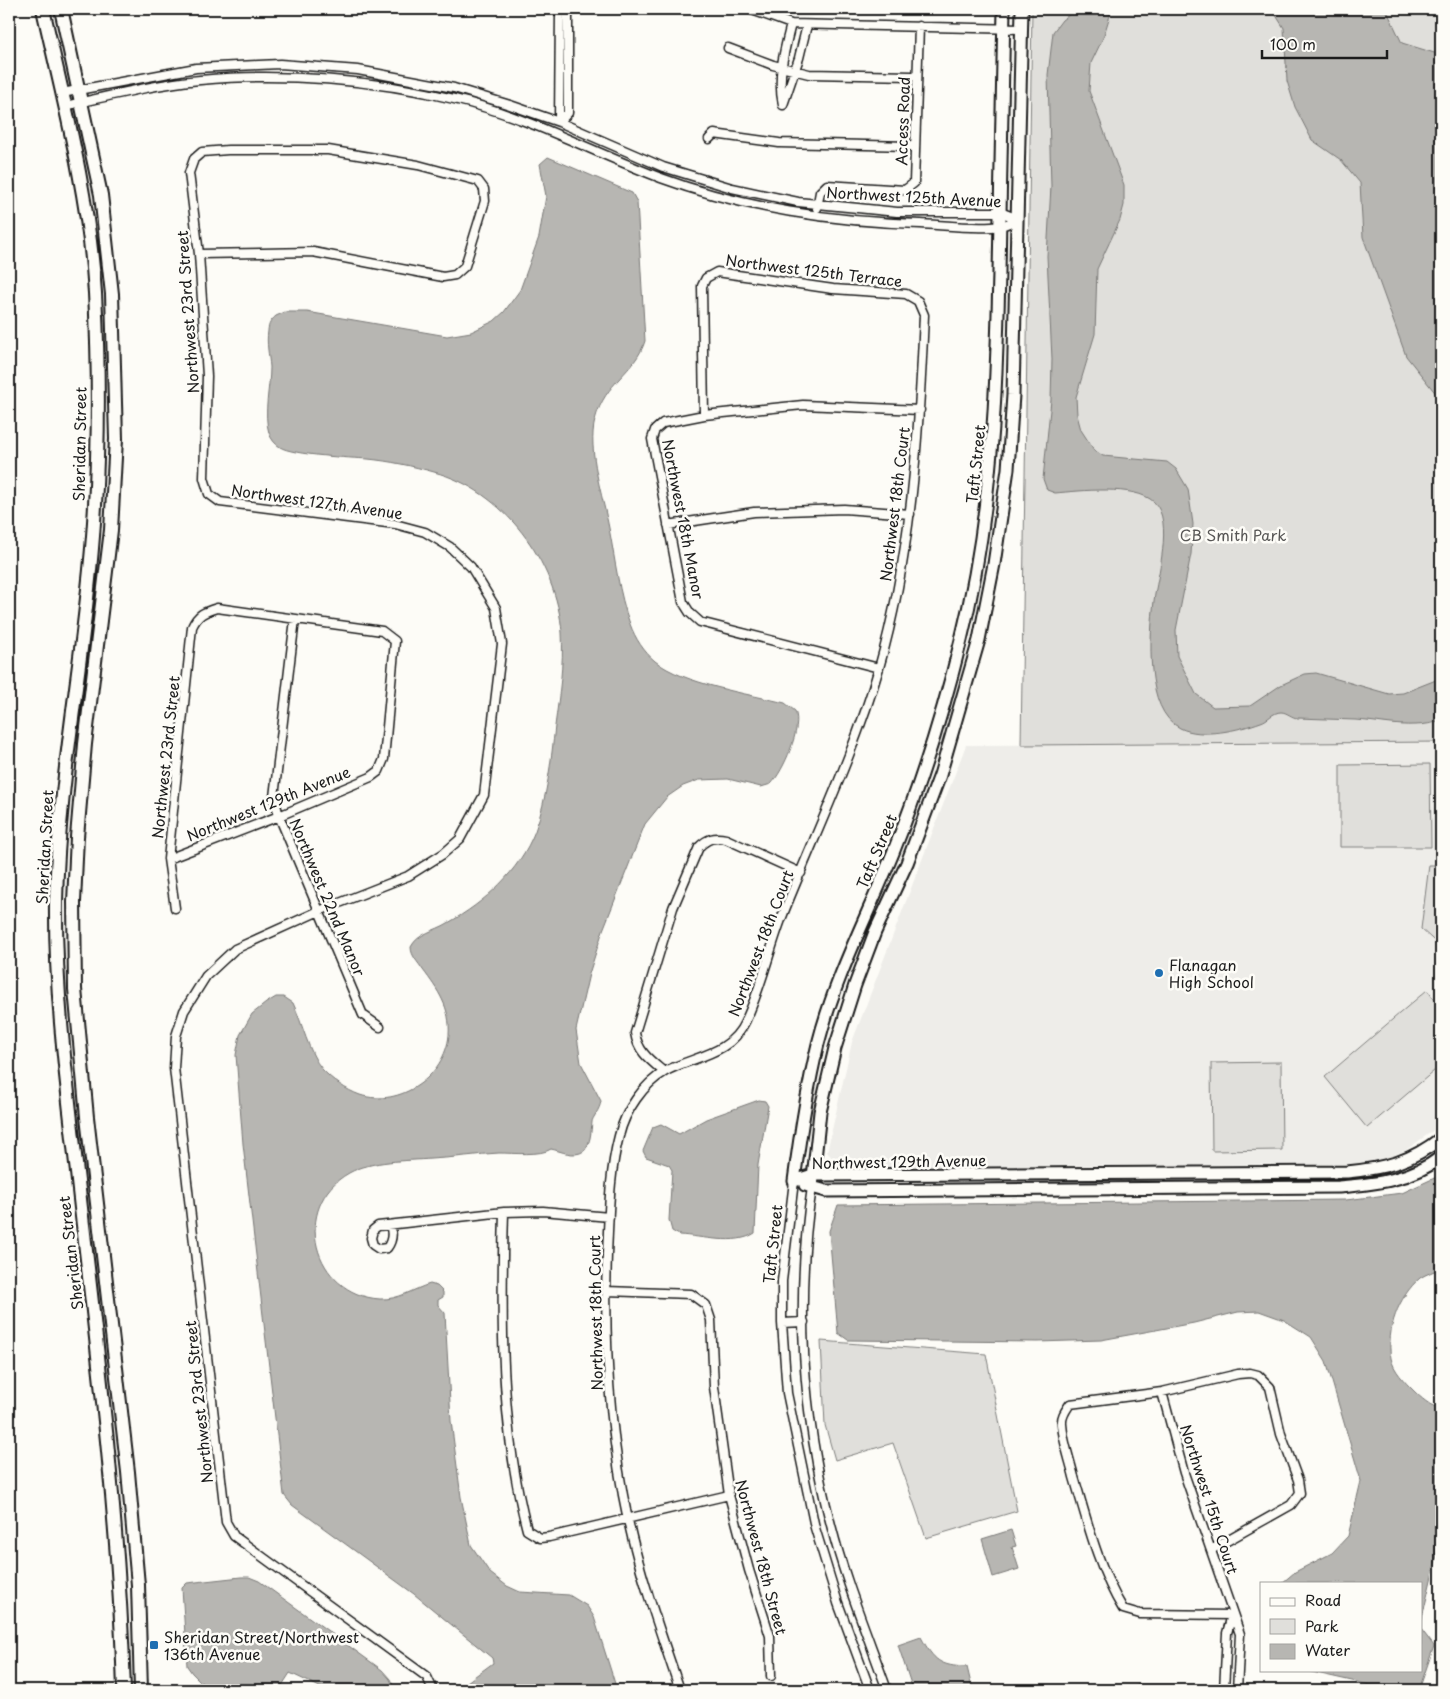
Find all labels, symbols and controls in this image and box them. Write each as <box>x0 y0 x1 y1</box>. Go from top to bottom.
scale bar <box>1262 28 1388 60</box>
text: 100 m <box>1270 32 1316 55</box>
street label: Access Road <box>889 76 915 166</box>
street label: Northwest 125th Avenue <box>826 180 1002 212</box>
street label: Northwest 23rd Street <box>170 230 204 394</box>
street label: Northwest 125th Terrace <box>724 248 904 292</box>
street label: Sheridan Street <box>67 387 91 501</box>
street label: Taft Street <box>959 423 991 505</box>
street label: Northwest 18th Court <box>873 425 915 583</box>
street label: Northwest 18th Manor <box>657 437 711 601</box>
street label: Northwest 127th Avenue <box>230 478 404 524</box>
park label: CB Smith Park <box>1180 523 1286 546</box>
street label: Northwest 23rd Street <box>145 675 185 839</box>
street label: Northwest 129th Avenue <box>183 760 353 846</box>
street label: Sheridan Street <box>30 789 58 905</box>
street label: Taft Street <box>850 810 902 892</box>
street label: Northwest 22nd Manor <box>284 814 372 980</box>
street label: Northwest 18th Court <box>721 866 799 1020</box>
place label: Flanagan High School <box>1169 953 1254 993</box>
marker: Flanagan High School <box>1153 967 1165 979</box>
street label: Northwest 129th Avenue <box>811 1148 987 1174</box>
street label: Sheridan Street <box>52 1195 88 1311</box>
street label: Taft Street <box>756 1203 788 1285</box>
street label: Northwest 18th Court <box>582 1235 608 1391</box>
street label: Northwest 23rd Street <box>178 1320 218 1484</box>
street label: Northwest 15th Court <box>1175 1421 1245 1577</box>
street label: Northwest 18th Street <box>730 1477 794 1637</box>
legend <box>1260 1582 1422 1672</box>
text: Road <box>1305 1588 1341 1611</box>
text: Park <box>1305 1614 1339 1637</box>
place label: Sheridan Street/Northwest 136th Avenue <box>164 1625 359 1665</box>
text: Water <box>1305 1638 1350 1661</box>
marker: Sheridan Street/Northwest 136th Avenue <box>148 1639 160 1651</box>

